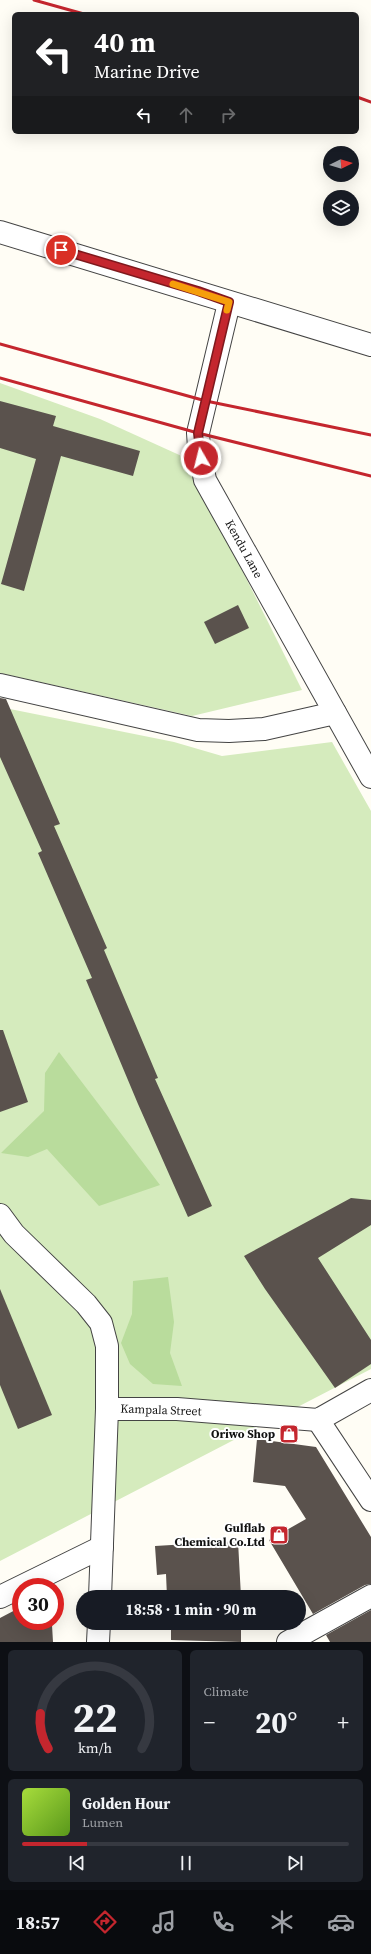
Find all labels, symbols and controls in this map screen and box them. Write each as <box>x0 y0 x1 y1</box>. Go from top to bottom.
text: 40 m <box>94 23 156 61</box>
icon: left <box>28 28 80 80</box>
text: Marine Drive <box>94 59 200 84</box>
icon: left <box>133 104 155 126</box>
icon: ahead <box>175 104 197 126</box>
icon: right <box>217 104 239 126</box>
north arrow <box>323 146 359 182</box>
map controls <box>323 146 359 226</box>
button: layers <box>323 190 359 226</box>
pin <box>44 233 78 267</box>
icon: arrive <box>50 239 72 261</box>
position arrow <box>180 437 222 479</box>
street label: Kendu Lane <box>221 517 267 581</box>
street label: Kampala Street <box>120 1401 202 1419</box>
shop icon: Oriwo Shop <box>278 1423 300 1445</box>
place label: Oriwo Shop <box>211 1426 275 1442</box>
place label: Gulflab Chemical Co.Ltd <box>174 1520 265 1550</box>
shop icon: Gulflab Chemical Co.Ltd <box>268 1524 290 1546</box>
speed limit sign: 30 <box>12 1578 64 1630</box>
text: 18:58 · 1 min · 90 m <box>126 1599 256 1620</box>
text: Climate <box>204 1683 249 1700</box>
text: 22 <box>72 1688 117 1745</box>
text: 20° <box>255 1702 297 1743</box>
text: − <box>204 1707 215 1737</box>
text: + <box>337 1707 349 1737</box>
text: km/h <box>78 1737 112 1757</box>
text: Golden Hour <box>82 1793 170 1814</box>
text: Lumen <box>82 1814 123 1831</box>
icon: previous <box>66 1852 88 1874</box>
icon: pause <box>175 1852 197 1874</box>
icon: next <box>284 1852 306 1874</box>
icon: directions <box>91 1908 119 1936</box>
icon: music <box>150 1908 178 1936</box>
icon: phone <box>209 1908 237 1936</box>
icon: climate <box>268 1908 296 1936</box>
icon: car <box>327 1908 355 1936</box>
text: 18:57 <box>16 1910 60 1935</box>

